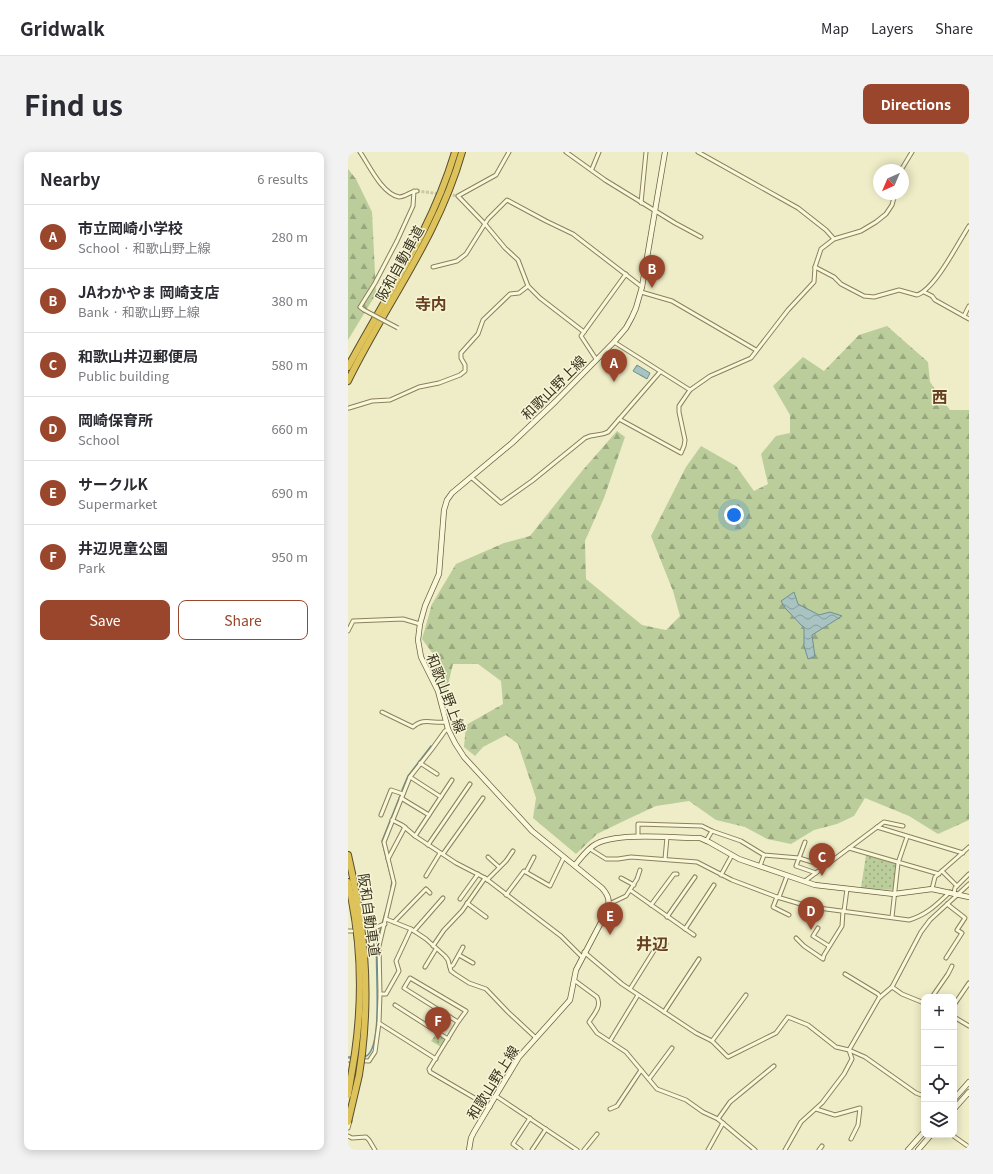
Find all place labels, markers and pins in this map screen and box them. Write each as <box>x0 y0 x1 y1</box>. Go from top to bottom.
pin: B <box>639 255 665 288</box>
pin: A <box>601 349 627 382</box>
pin: C <box>809 843 835 876</box>
pin: D <box>798 897 824 930</box>
pin: E <box>597 902 623 935</box>
pin: F <box>425 1007 451 1040</box>

